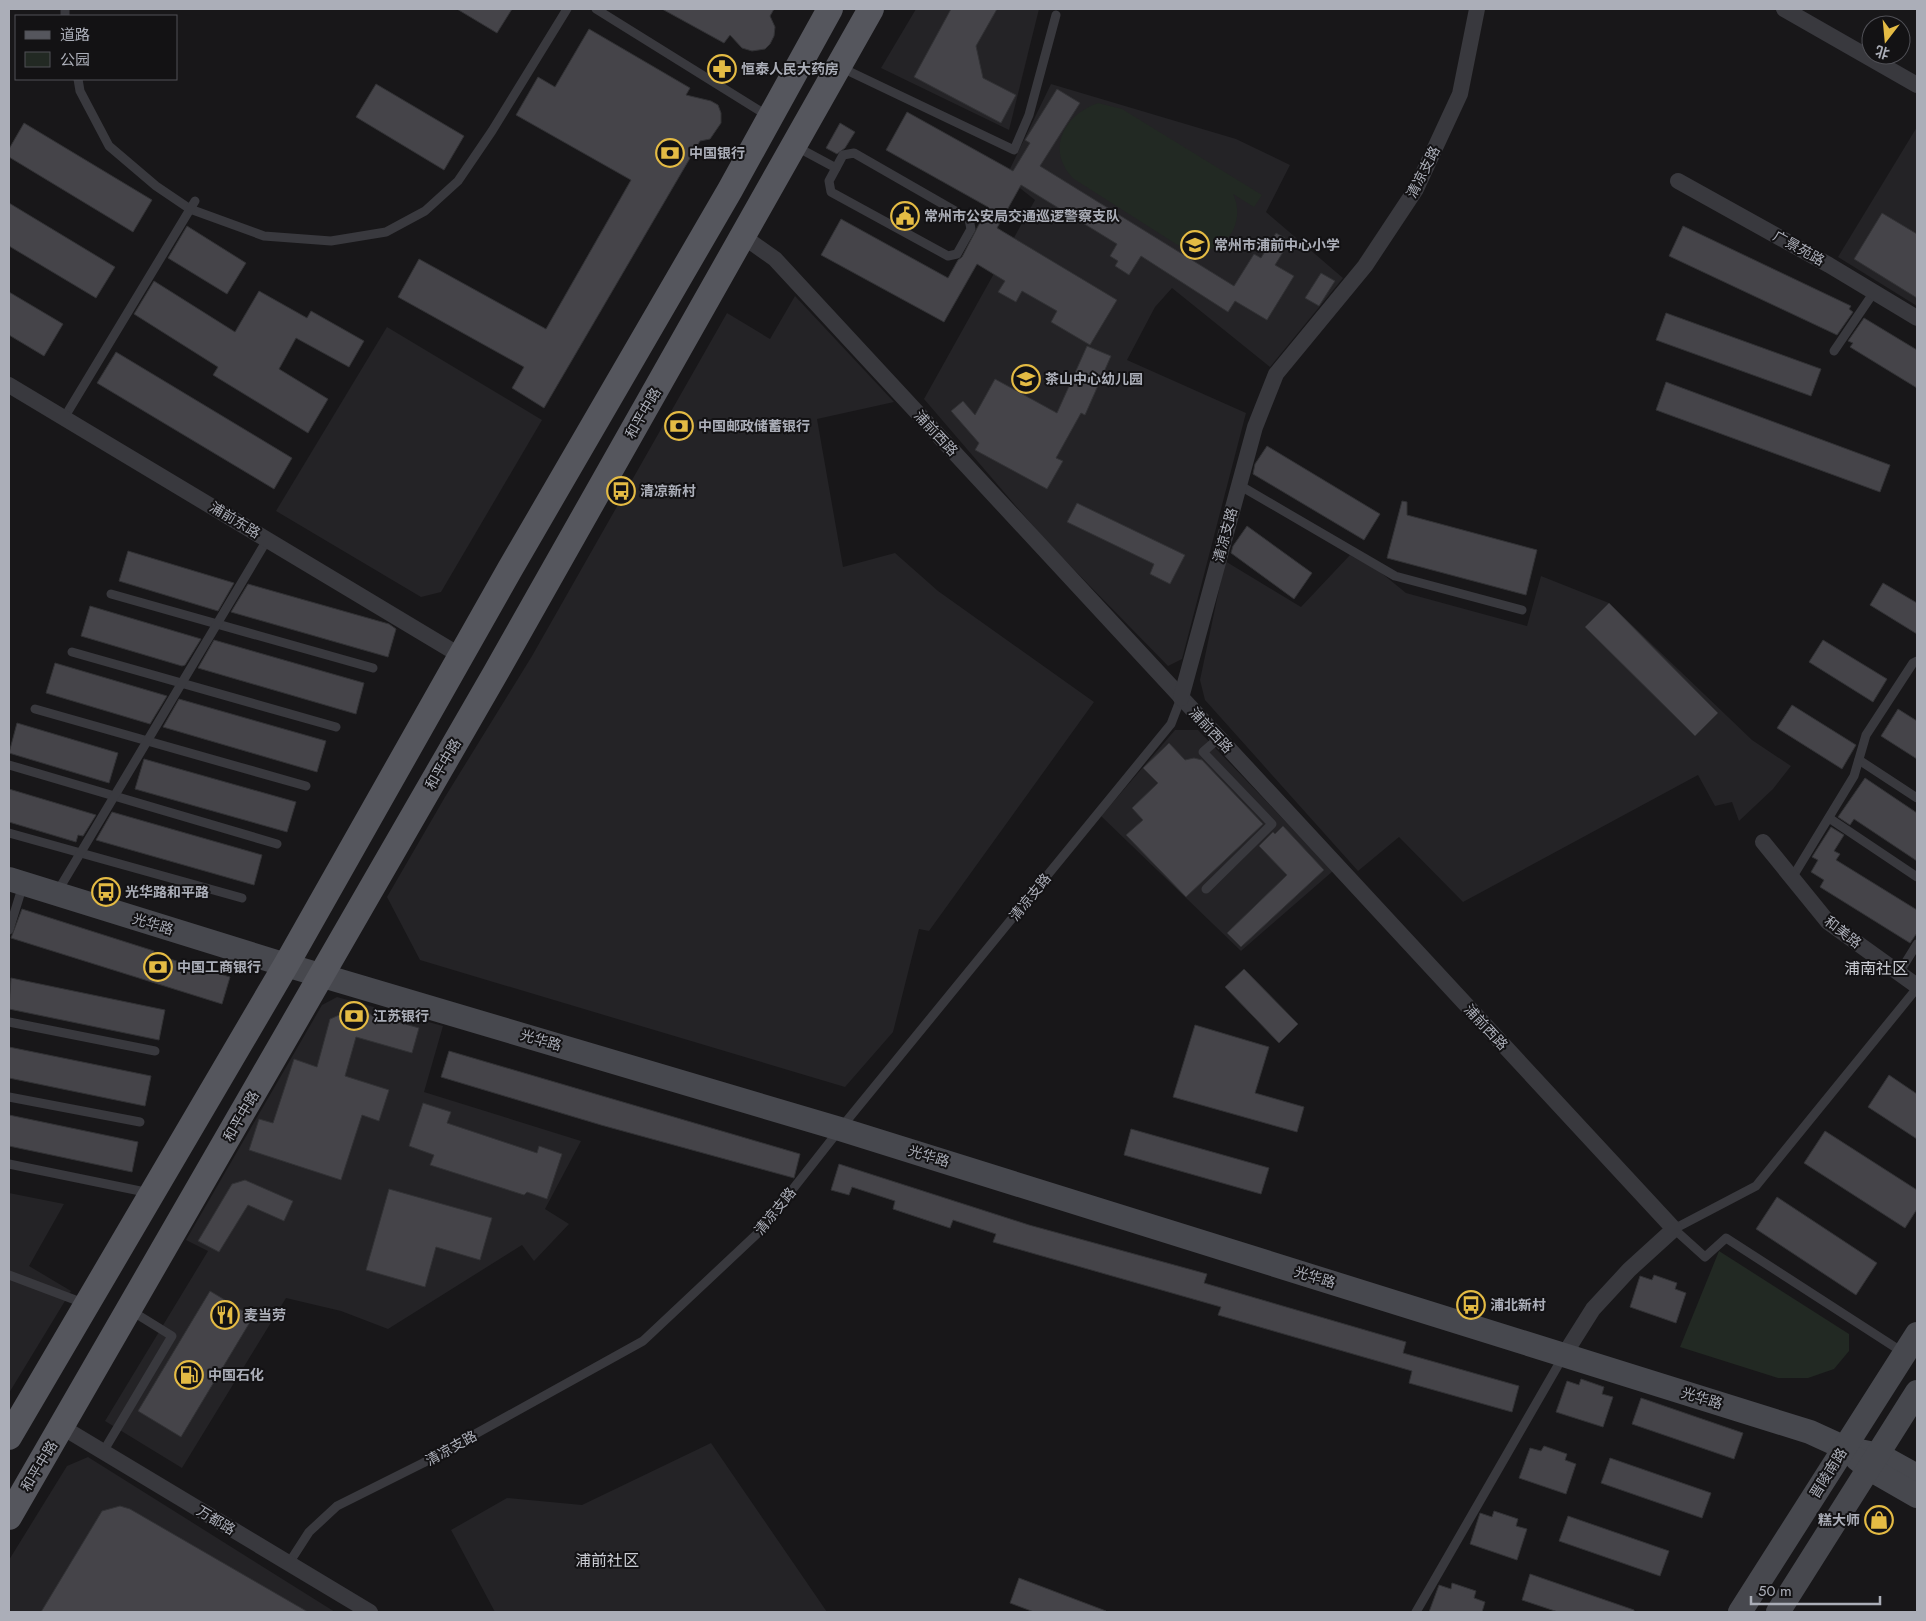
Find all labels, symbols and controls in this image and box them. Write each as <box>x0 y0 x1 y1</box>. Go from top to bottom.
legend <box>15 15 178 80</box>
north arrow <box>1861 15 1911 65</box>
text: 道路 <box>60 24 90 46</box>
text: 北 <box>1873 41 1892 64</box>
text: 公园 <box>60 49 90 71</box>
pharmacy icon: 恒泰人民大药房 <box>707 54 737 84</box>
place label: 恒泰人民大药房 <box>741 59 839 79</box>
bank icon: 中国银行 <box>655 138 685 168</box>
place label: 中国银行 <box>689 143 745 163</box>
street label: 清凉支路 <box>1401 143 1445 201</box>
public building icon: 常州市公安局交通巡逻警察支队 <box>890 201 920 231</box>
place label: 常州市公安局交通巡逻警察支队 <box>924 206 1120 226</box>
street label: 广景苑路 <box>1770 226 1828 270</box>
school or university icon: 常州市浦前中心小学 <box>1180 230 1210 260</box>
place label: 常州市浦前中心小学 <box>1214 235 1340 255</box>
school or university icon: 茶山中心幼儿园 <box>1011 364 1041 394</box>
place label: 茶山中心幼儿园 <box>1045 369 1143 389</box>
street label: 和平中路 <box>620 384 666 442</box>
street label: 浦前西路 <box>910 406 962 460</box>
bank icon: 中国邮政储蓄银行 <box>664 411 694 441</box>
place label: 中国邮政储蓄银行 <box>698 416 810 436</box>
bus stop icon: 清凉新村 <box>606 476 636 506</box>
place label: 清凉新村 <box>640 481 696 501</box>
street label: 浦前东路 <box>206 497 264 543</box>
street label: 清凉支路 <box>1208 505 1242 565</box>
street label: 浦前西路 <box>1185 703 1237 757</box>
street label: 和平中路 <box>420 735 466 793</box>
street label: 清凉支路 <box>1005 869 1055 925</box>
bus stop icon: 光华路和平路 <box>91 877 121 907</box>
place label: 光华路和平路 <box>125 882 209 902</box>
street label: 光华路 <box>130 908 176 940</box>
street label: 和美路 <box>1820 911 1866 953</box>
bank icon: 中国工商银行 <box>143 952 173 982</box>
place label: 中国工商银行 <box>177 957 261 977</box>
district label: 浦南社区 <box>1844 957 1908 980</box>
street label: 浦前西路 <box>1460 1000 1512 1054</box>
bank icon: 江苏银行 <box>339 1001 369 1031</box>
place label: 江苏银行 <box>373 1006 429 1026</box>
street label: 光华路 <box>518 1025 564 1055</box>
street label: 和平中路 <box>218 1087 264 1145</box>
street label: 光华路 <box>906 1140 952 1172</box>
street label: 清凉支路 <box>750 1183 800 1239</box>
street label: 光华路 <box>1292 1261 1338 1293</box>
bus stop icon: 浦北新村 <box>1456 1290 1486 1320</box>
place label: 浦北新村 <box>1490 1295 1546 1315</box>
restaurant icon: 麦当劳 <box>210 1300 240 1330</box>
place label: 麦当劳 <box>244 1305 286 1325</box>
fuel station icon: 中国石化 <box>174 1360 204 1390</box>
place label: 中国石化 <box>208 1365 264 1385</box>
street label: 光华路 <box>1679 1382 1725 1414</box>
street label: 清凉支路 <box>422 1426 480 1470</box>
street label: 和平中路 <box>16 1437 62 1495</box>
street label: 晋陵南路 <box>1805 1444 1851 1502</box>
street label: 万都路 <box>193 1501 239 1539</box>
shop icon: 糕大师 <box>1864 1505 1894 1535</box>
place label: 糕大师 <box>1818 1510 1860 1530</box>
district label: 浦前社区 <box>575 1549 639 1572</box>
scale bar <box>1751 1574 1880 1606</box>
text: 50 m <box>1758 1580 1792 1602</box>

